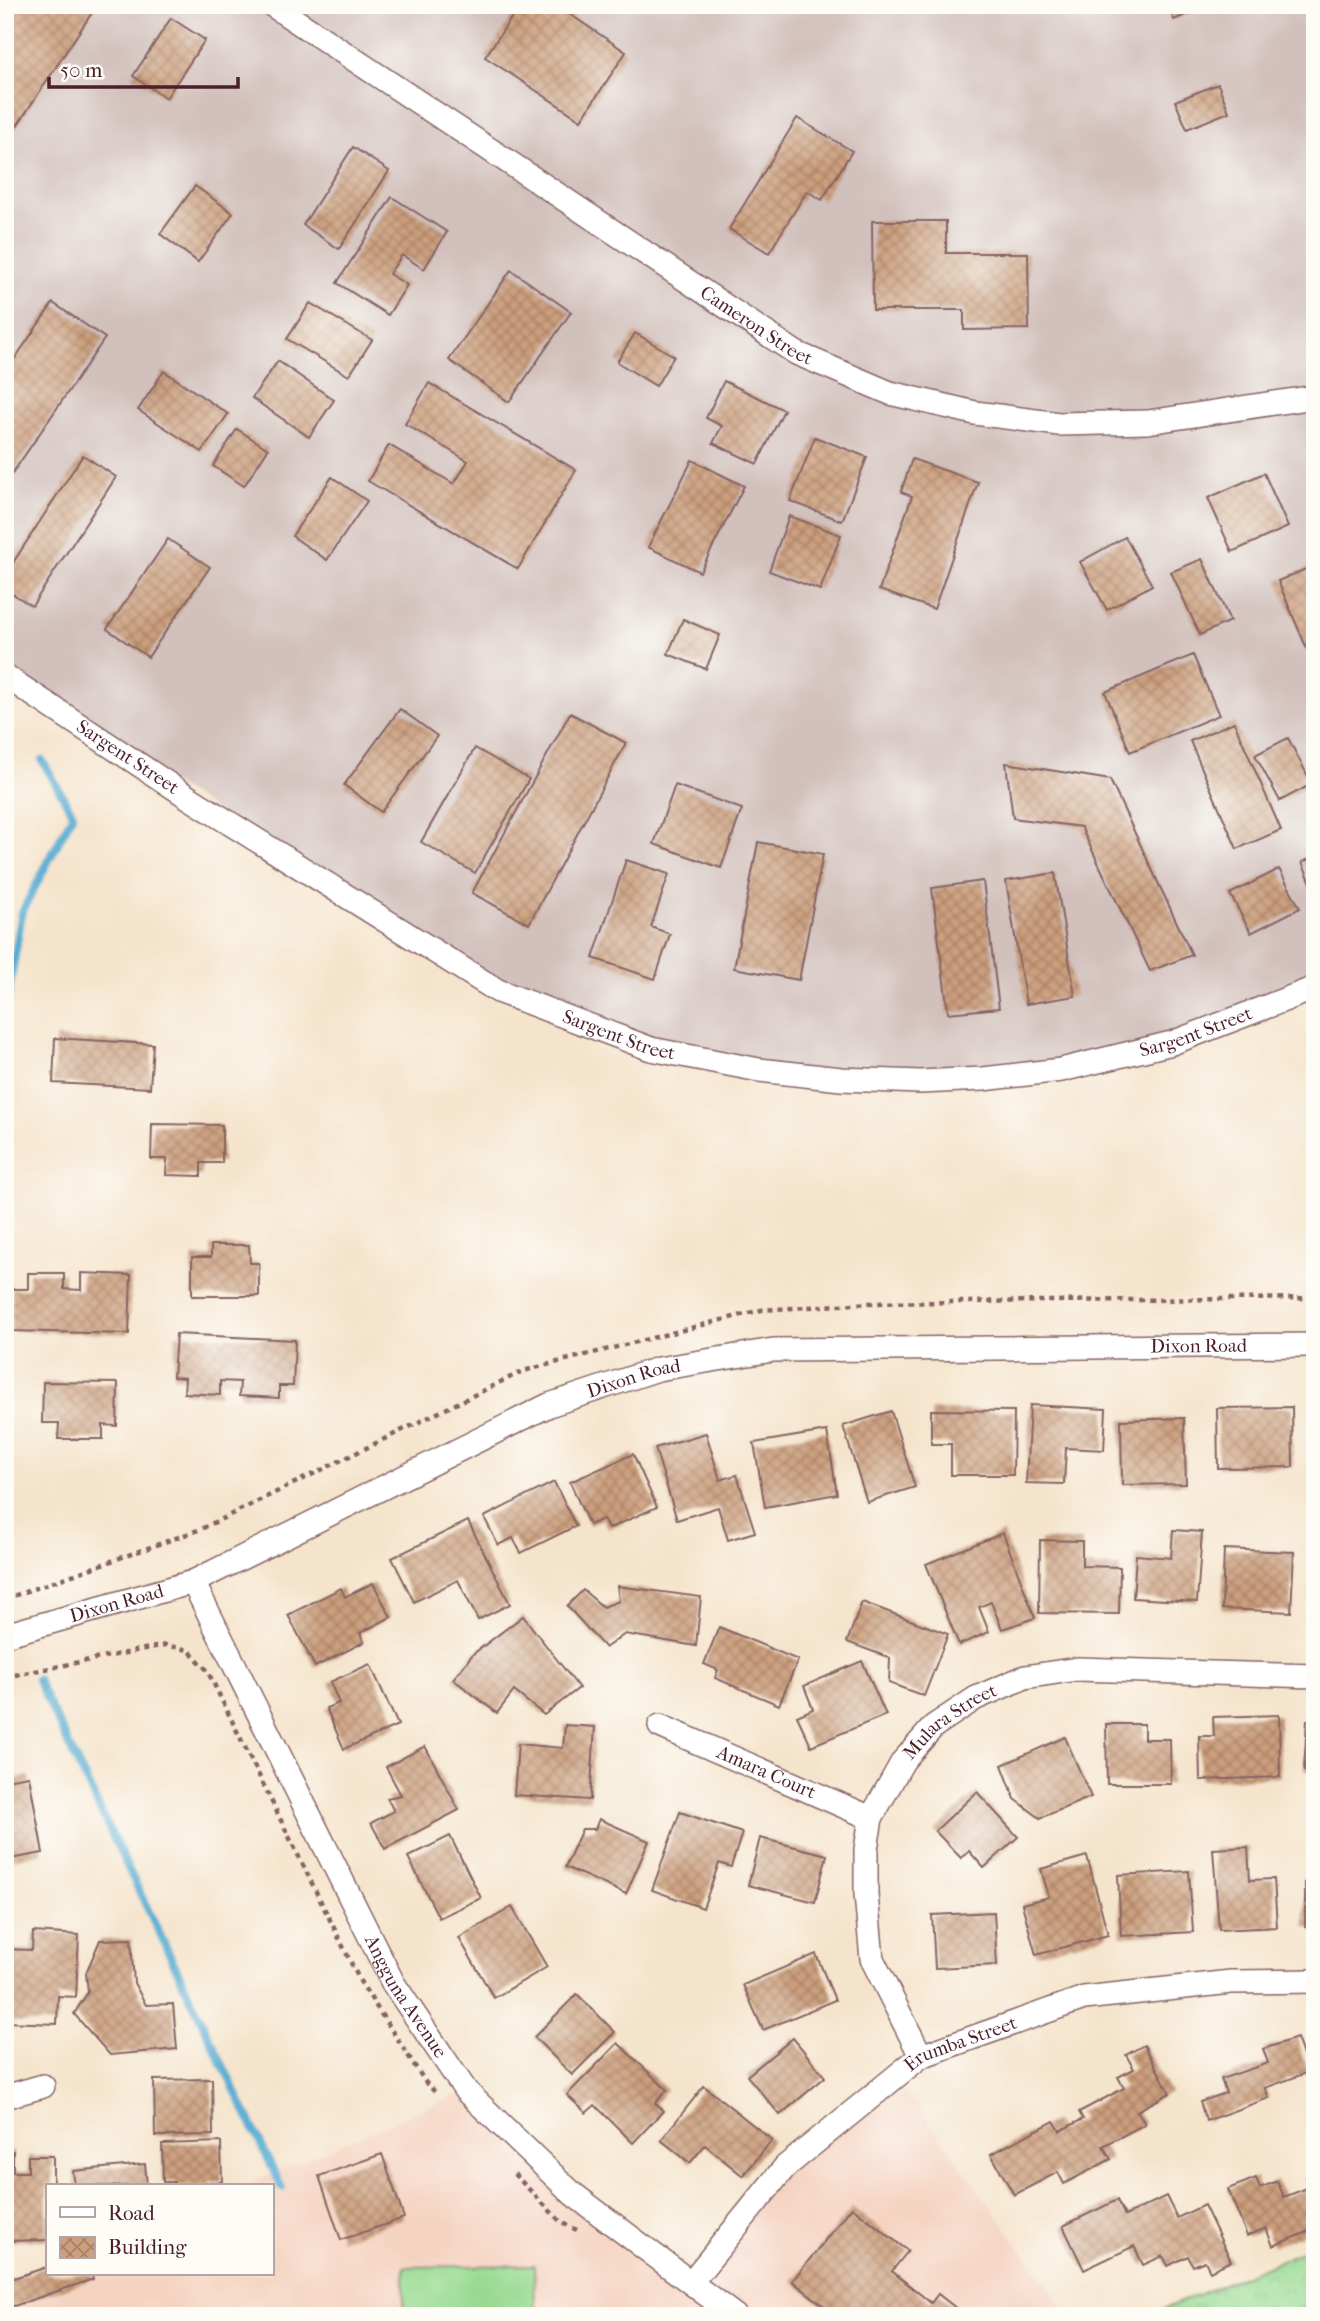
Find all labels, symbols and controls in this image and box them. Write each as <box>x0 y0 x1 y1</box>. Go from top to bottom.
scale bar <box>49 46 238 90</box>
text: 50 m <box>60 58 103 82</box>
street label: Cameron Street <box>696 281 816 370</box>
street label: Sargent Street <box>72 715 183 799</box>
street label: Sargent Street <box>1137 1002 1255 1062</box>
street label: Sargent Street <box>559 1005 677 1064</box>
street label: Dixon Road <box>1150 1335 1248 1358</box>
street label: Dixon Road <box>584 1354 683 1403</box>
street label: Dixon Road <box>67 1580 167 1627</box>
street label: Mulara Street <box>899 1679 1000 1764</box>
street label: Amara Court <box>712 1741 819 1804</box>
street label: Angguna Avenue <box>359 1931 451 2062</box>
street label: Erumba Street <box>900 2012 1020 2076</box>
legend <box>46 2184 273 2276</box>
text: Road <box>108 2201 155 2225</box>
text: Building <box>108 2235 187 2259</box>

